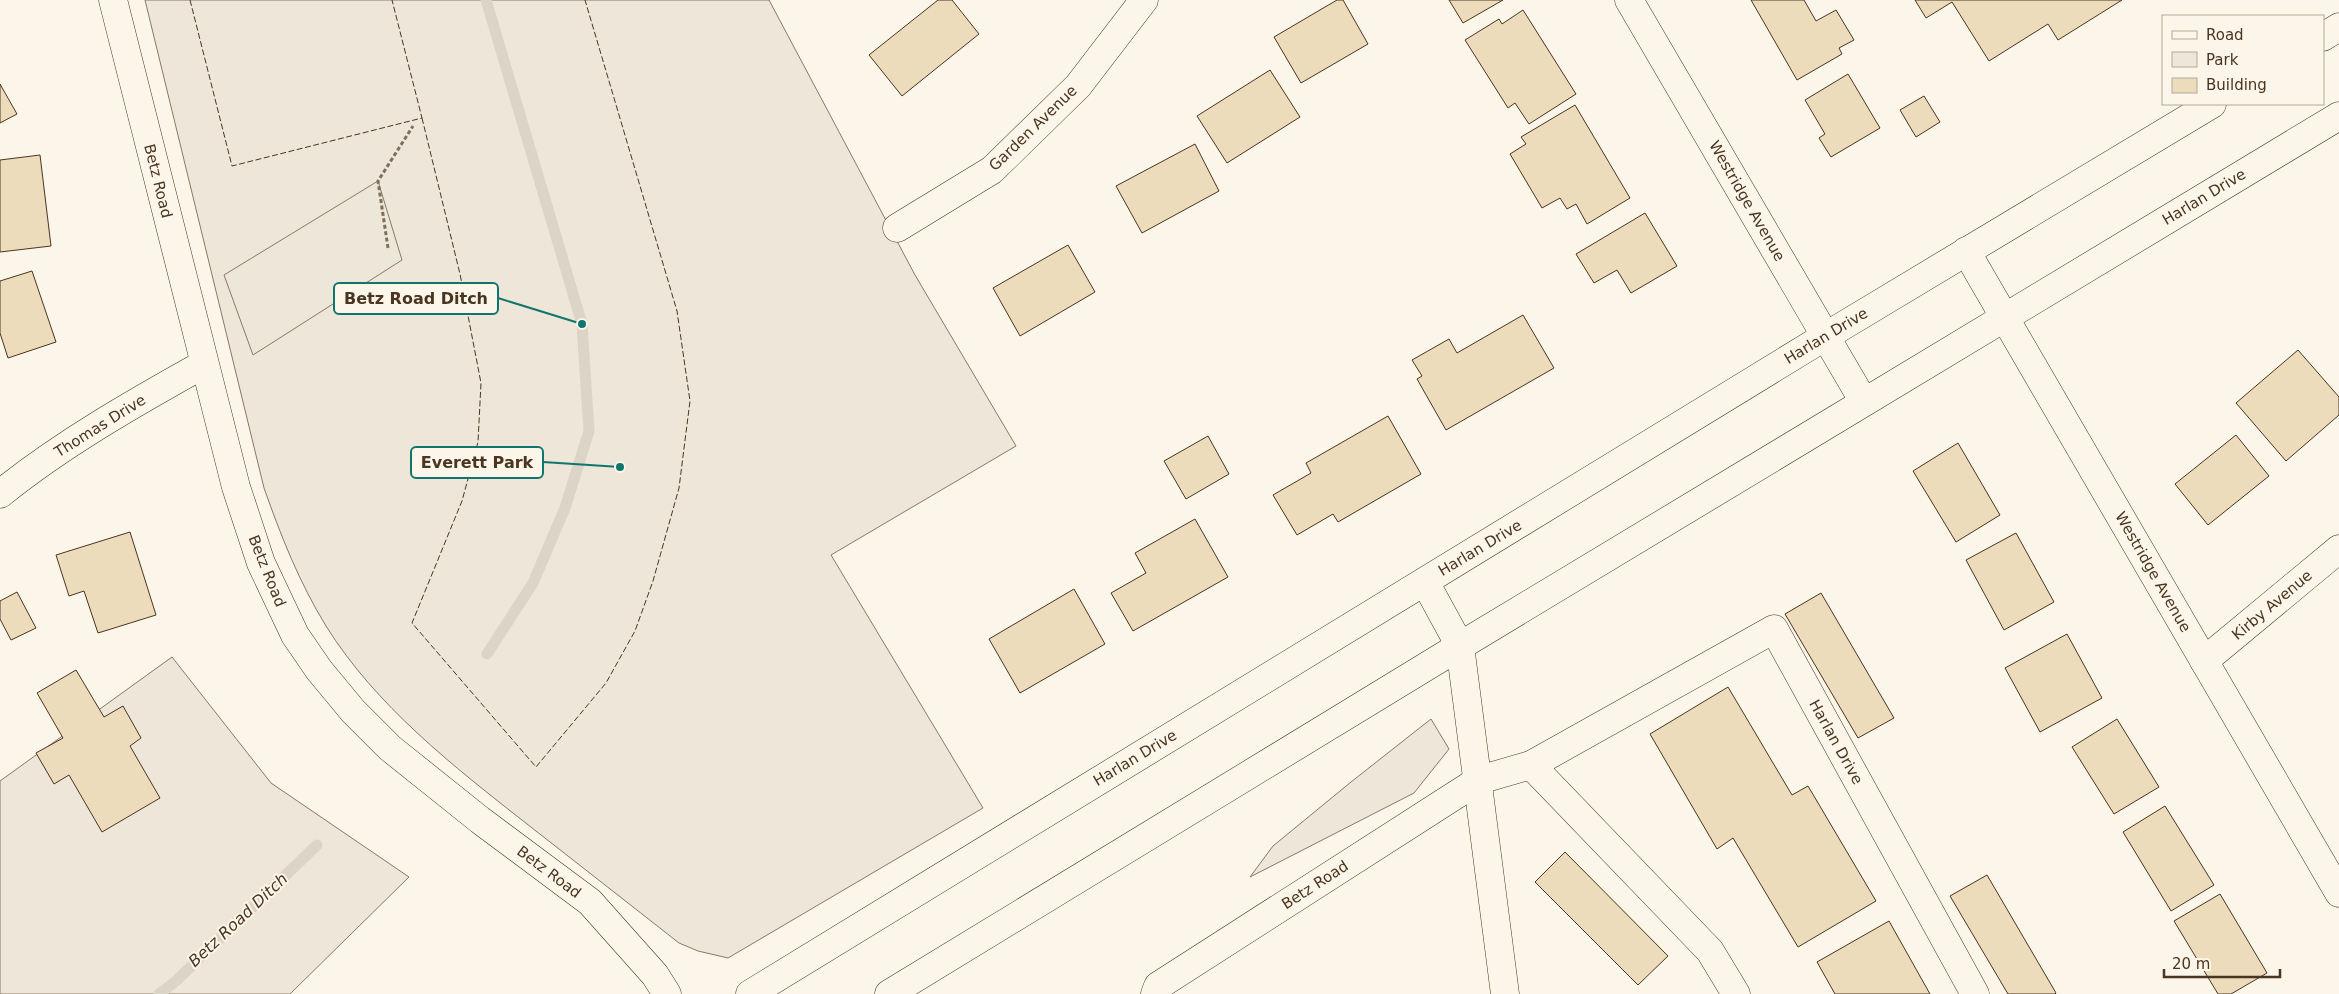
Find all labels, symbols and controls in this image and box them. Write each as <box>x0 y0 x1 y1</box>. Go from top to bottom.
legend <box>2162 15 2324 105</box>
text: Road <box>2206 26 2244 44</box>
text: Park <box>2206 51 2239 69</box>
text: Building <box>2206 76 2267 94</box>
street label: Garden Avenue <box>985 81 1081 175</box>
street label: Westridge Avenue <box>1705 138 1789 264</box>
street label: Betz Road <box>140 142 176 220</box>
street label: Harlan Drive <box>2159 165 2249 229</box>
callout: Betz Road Ditch <box>334 283 498 314</box>
text: Betz Road Ditch <box>344 289 488 308</box>
street label: Harlan Drive <box>1781 304 1871 368</box>
street label: Thomas Drive <box>50 391 149 462</box>
callout: Everett Park <box>411 447 543 478</box>
text: Everett Park <box>421 453 534 472</box>
street label: Westridge Avenue <box>2111 509 2195 635</box>
street label: Harlan Drive <box>1435 516 1525 580</box>
street label: Betz Road <box>244 533 290 609</box>
street label: Kirby Avenue <box>2228 566 2316 644</box>
street label: Harlan Drive <box>1805 696 1867 788</box>
street label: Harlan Drive <box>1090 726 1180 790</box>
street label: Betz Road <box>513 842 585 902</box>
street label: Betz Road <box>1278 857 1352 913</box>
water label: Betz Road Ditch <box>185 869 291 971</box>
scale bar <box>2164 946 2280 978</box>
text: 20 m <box>2172 955 2210 973</box>

